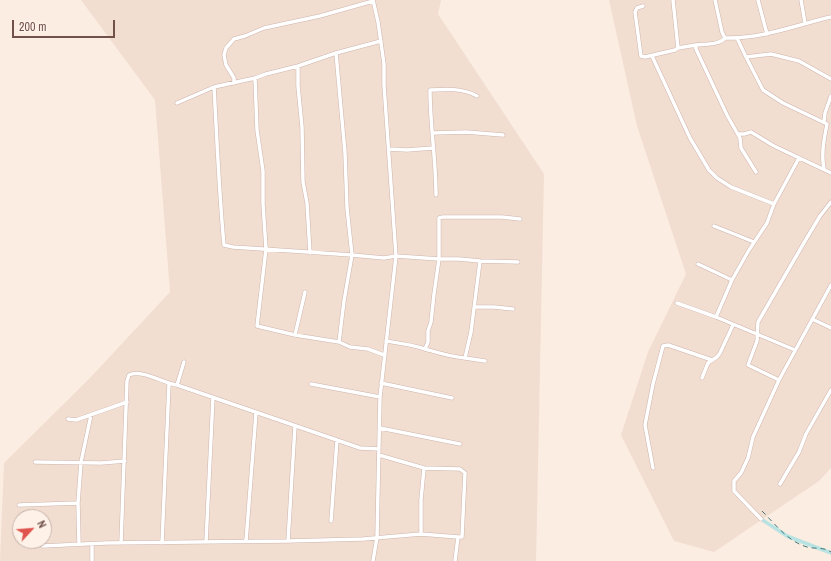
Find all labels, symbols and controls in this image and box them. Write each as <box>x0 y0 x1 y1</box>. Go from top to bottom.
scale bar <box>14 12 117 38</box>
text: 200 m <box>19 19 46 35</box>
north arrow <box>12 509 52 549</box>
text: N <box>34 518 50 530</box>

